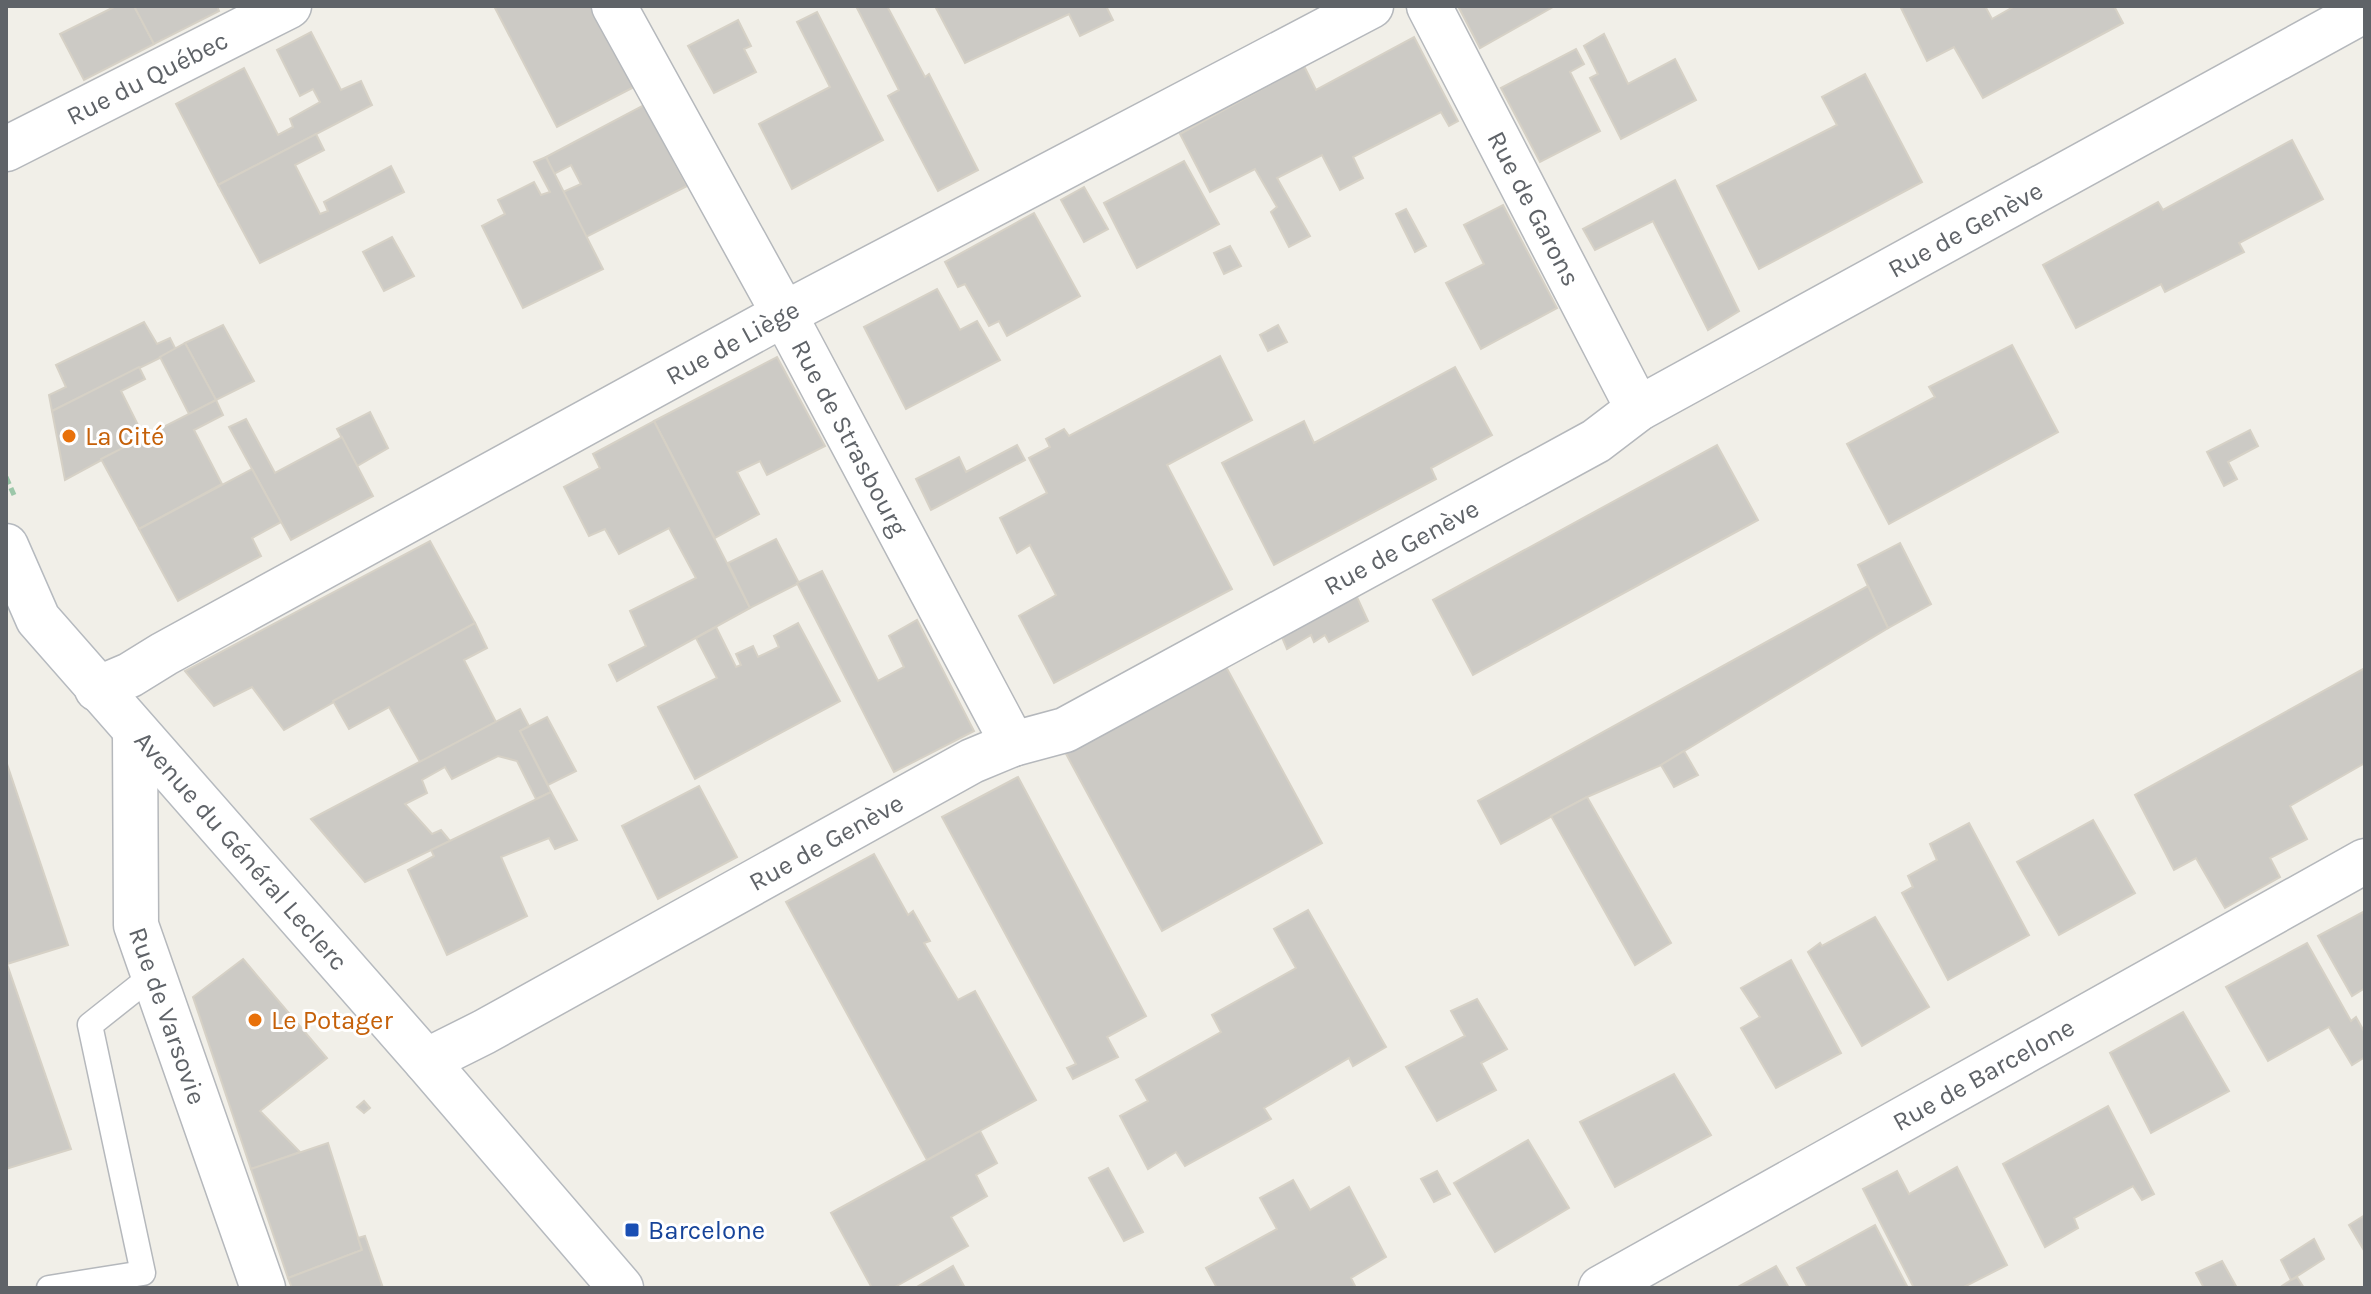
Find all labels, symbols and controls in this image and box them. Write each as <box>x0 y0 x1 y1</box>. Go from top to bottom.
street label: Rue du Québec <box>61 24 233 131</box>
street label: Rue de Garons <box>1481 126 1587 291</box>
street label: Rue de Genève <box>1883 174 2048 284</box>
street label: Rue de Liège <box>660 293 804 391</box>
street label: Rue de Strasbourg <box>785 334 915 542</box>
place label: La Cité <box>85 421 164 452</box>
marker: La Cité <box>60 427 78 445</box>
street label: Rue de Genève <box>1318 492 1484 602</box>
street label: Avenue du Général Leclerc <box>128 725 355 977</box>
street label: Rue de Genève <box>743 787 909 897</box>
street label: Rue de Varsovie <box>122 923 213 1108</box>
place label: Le Potager <box>271 1005 393 1036</box>
marker: Le Potager <box>246 1011 264 1029</box>
street label: Rue de Barcelone <box>1887 1011 2080 1137</box>
place label: Barcelone <box>648 1215 765 1246</box>
marker: Barcelone <box>623 1221 641 1239</box>

